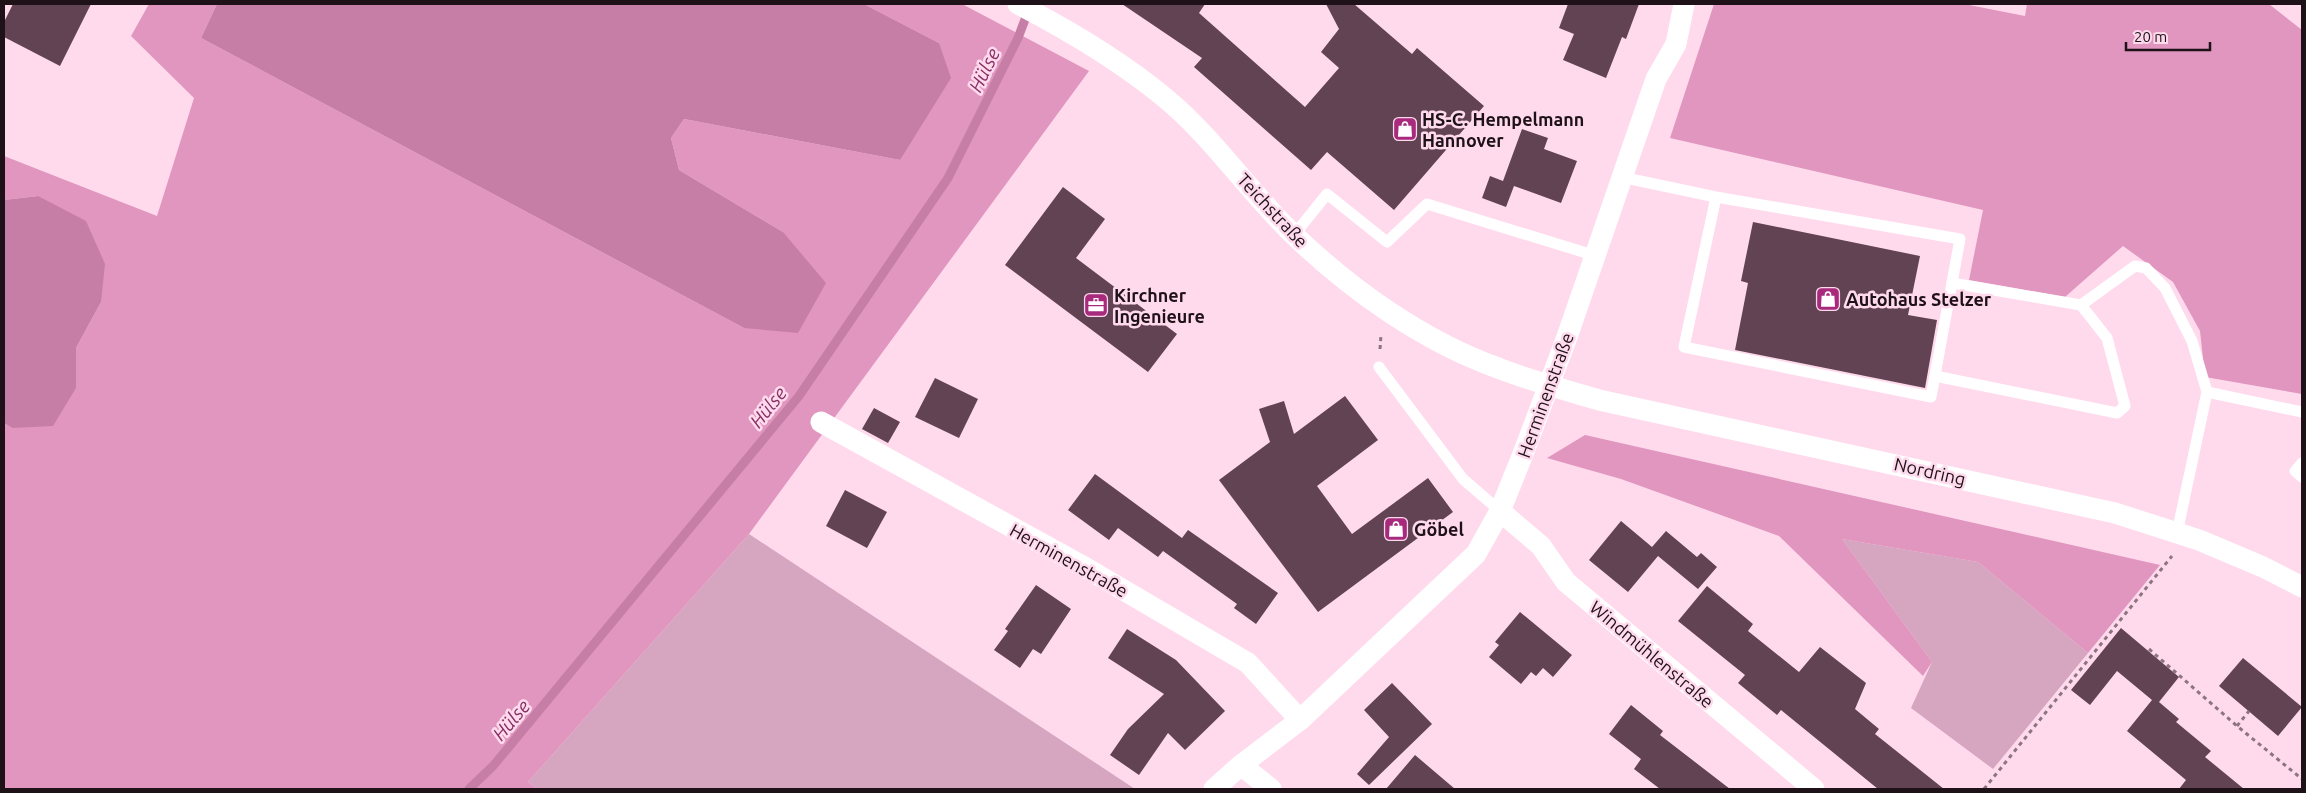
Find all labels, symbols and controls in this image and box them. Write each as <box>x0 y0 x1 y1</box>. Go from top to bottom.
scale bar <box>2126 20 2210 52</box>
text: 20 m <box>2134 28 2167 45</box>
water label: Hülse <box>964 44 1004 95</box>
place label: HS-C. Hempelmann Hannover <box>1422 109 1584 150</box>
shop icon: HS-C. Hempelmann Hannover <box>1392 116 1418 142</box>
street label: Teichstraße <box>1234 169 1312 251</box>
place label: Kirchner Ingenieure <box>1114 285 1205 326</box>
shop icon: Autohaus Stelzer <box>1815 286 1841 312</box>
place label: Autohaus Stelzer <box>1846 289 1992 309</box>
office icon: Kirchner Ingenieure <box>1083 292 1109 318</box>
street label: Herminenstraße <box>1513 330 1577 460</box>
water label: Hülse <box>745 382 791 432</box>
street label: Nordring <box>1892 453 1968 489</box>
shop icon: Göbel <box>1383 516 1409 542</box>
street label: Herminenstraße <box>1007 519 1131 601</box>
place label: Göbel <box>1414 519 1464 539</box>
street label: Windmühlenstraße <box>1586 597 1718 711</box>
water label: Hülse <box>488 695 534 745</box>

